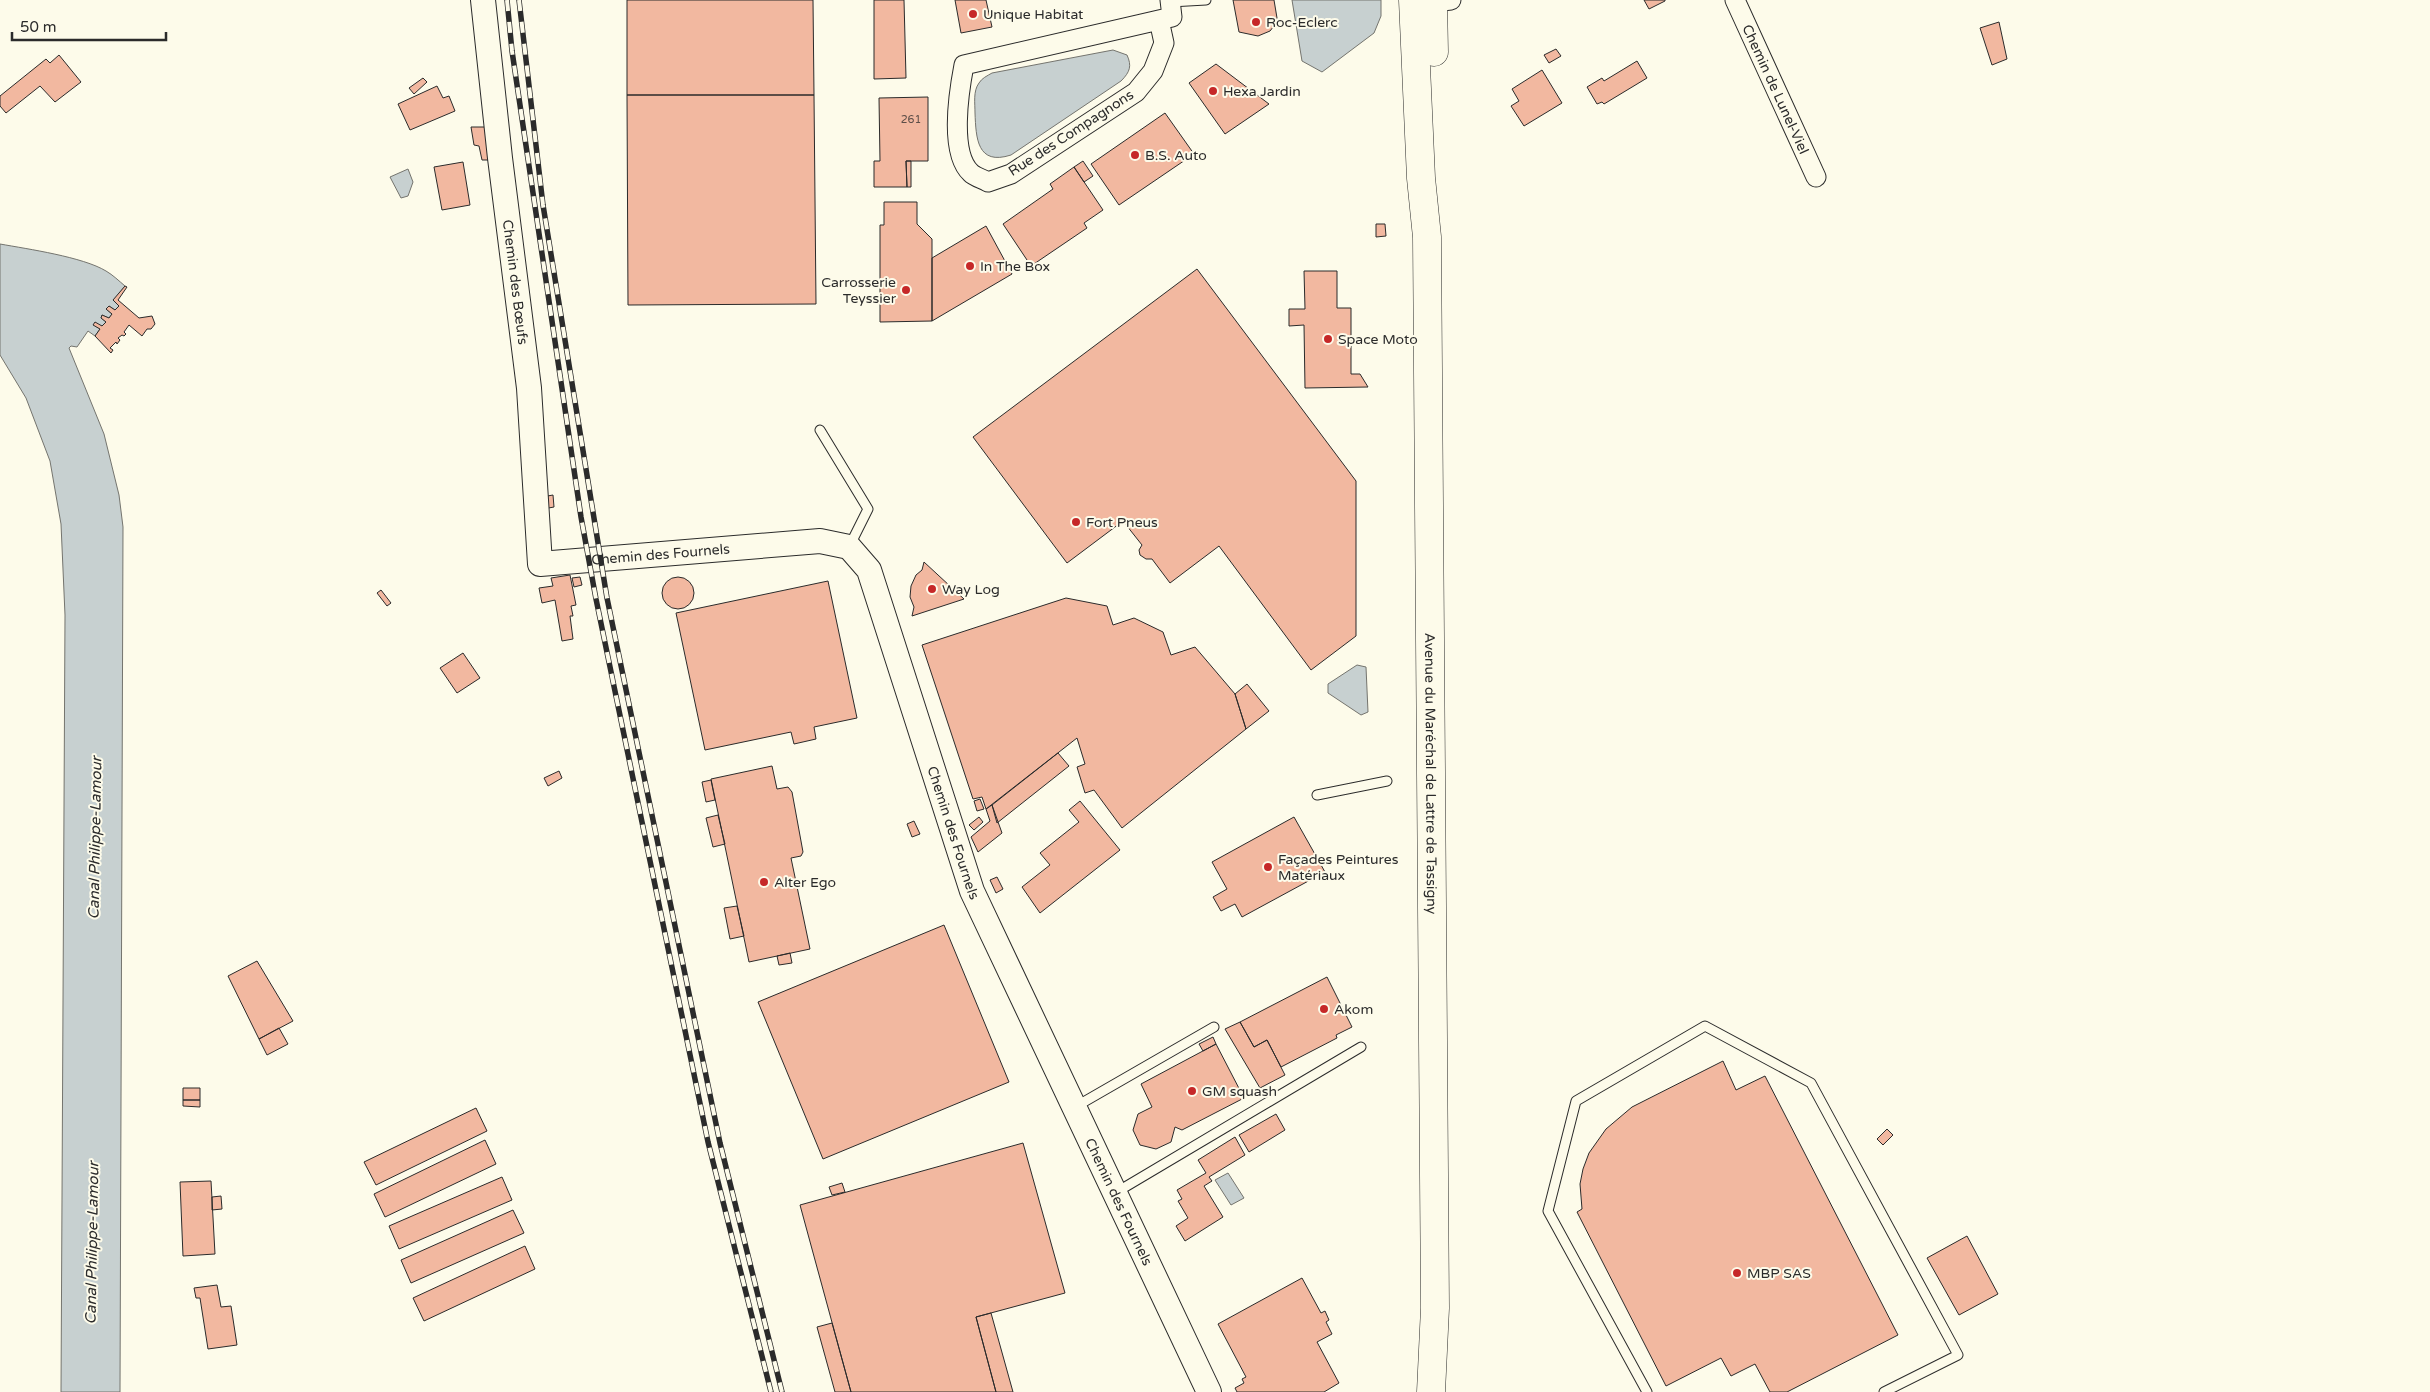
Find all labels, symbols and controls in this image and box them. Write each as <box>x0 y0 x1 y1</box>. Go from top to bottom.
place label: Unique Habitat <box>983 6 1084 23</box>
marker: Unique Habitat <box>967 8 979 20</box>
scale bar <box>12 10 166 42</box>
place label: Roc-Eclerc <box>1266 14 1338 31</box>
marker: Roc-Eclerc <box>1250 16 1262 28</box>
text: 50 m <box>20 18 57 36</box>
street label: Chemin de Lunel-Viel <box>1739 22 1813 157</box>
place label: Hexa Jardin <box>1223 83 1301 100</box>
marker: Hexa Jardin <box>1207 85 1219 97</box>
street label: Rue des Compagnons <box>1005 86 1137 180</box>
house number: 261 <box>901 113 921 126</box>
place label: B.S. Auto <box>1145 147 1207 164</box>
marker: B.S. Auto <box>1129 149 1141 161</box>
street label: Chemin des Bœufs <box>499 219 532 346</box>
place label: In The Box <box>980 258 1050 275</box>
marker: In The Box <box>964 260 976 272</box>
place label: Carrosserie Teyssier <box>821 274 897 307</box>
marker: Carrosserie Teyssier <box>900 284 912 296</box>
place label: Space Moto <box>1338 331 1418 348</box>
marker: Space Moto <box>1322 333 1334 345</box>
place label: Fort Pneus <box>1086 514 1158 531</box>
marker: Fort Pneus <box>1070 516 1082 528</box>
street label: Chemin des Fournels <box>591 540 731 568</box>
place label: Way Log <box>942 581 1000 598</box>
marker: Way Log <box>926 583 938 595</box>
street label: Avenue du Maréchal de Lattre de Tassigny <box>1421 633 1441 915</box>
water label: Canal Philippe-Lamour <box>85 754 105 920</box>
street label: Chemin des Fournels <box>924 764 983 902</box>
place label: Façades Peintures Matériaux <box>1278 851 1399 884</box>
marker: Façades Peintures Matériaux <box>1262 861 1274 873</box>
place label: Alter Ego <box>774 874 836 891</box>
marker: Alter Ego <box>758 876 770 888</box>
place label: Akom <box>1334 1001 1373 1018</box>
marker: Akom <box>1318 1003 1330 1015</box>
place label: GM squash <box>1202 1083 1277 1100</box>
marker: GM squash <box>1186 1085 1198 1097</box>
street label: Chemin des Fournels <box>1082 1135 1157 1268</box>
water label: Canal Philippe-Lamour <box>82 1159 102 1325</box>
place label: MBP SAS <box>1747 1265 1811 1282</box>
marker: MBP SAS <box>1731 1267 1743 1279</box>

